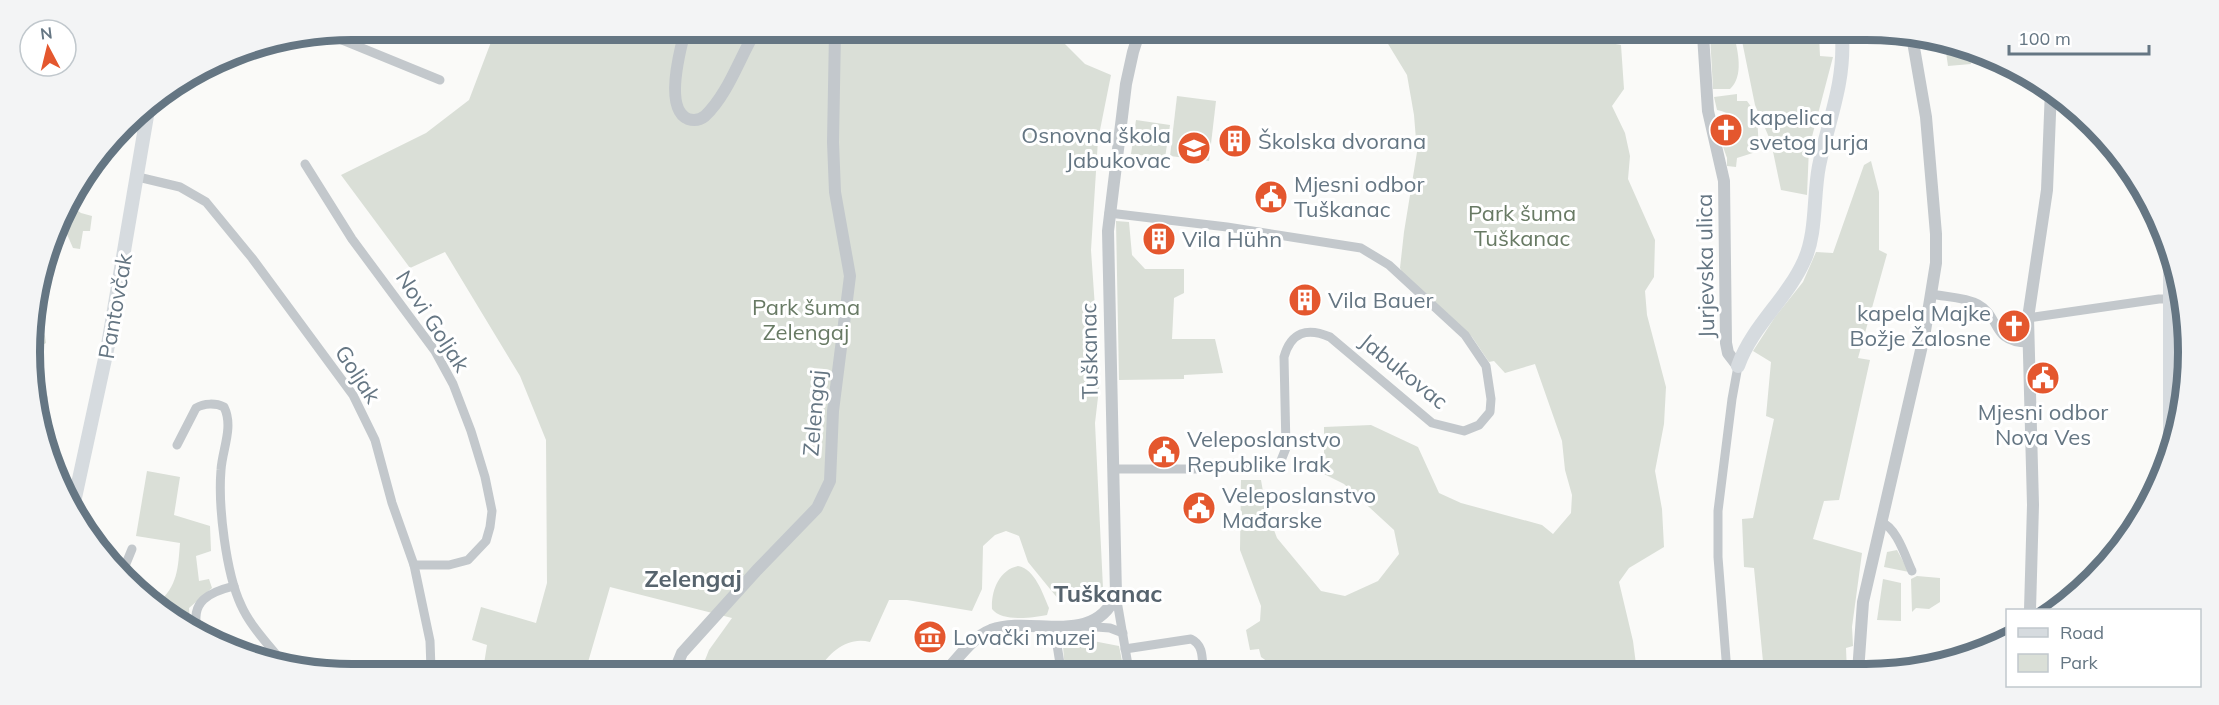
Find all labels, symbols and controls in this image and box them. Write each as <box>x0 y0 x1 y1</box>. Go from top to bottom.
north arrow <box>18 18 78 78</box>
scale bar <box>2009 18 2148 56</box>
text: N <box>39 22 53 44</box>
text: 100 m <box>2018 27 2071 50</box>
place label: kapelica svetog Jurja <box>1749 103 1869 156</box>
church icon: kapelica svetog Jurja <box>1708 112 1744 148</box>
place label: Osnovna škola Jabukovac <box>1021 121 1171 174</box>
building icon: Školska dvorana <box>1217 123 1253 159</box>
place label: Školska dvorana <box>1258 127 1426 155</box>
school or university icon: Osnovna škola Jabukovac <box>1176 130 1212 166</box>
place label: Mjesni odbor Tuškanac <box>1294 170 1424 223</box>
public building icon: Mjesni odbor Tuškanac <box>1253 179 1289 215</box>
street label: Jurjevska ulica <box>1690 193 1720 339</box>
park label: Park šuma Tuškanac <box>1468 199 1576 252</box>
building icon: Vila Hühn <box>1141 221 1177 257</box>
place label: Vila Hühn <box>1182 225 1282 253</box>
street label: Pantovčak <box>92 250 138 361</box>
street label: Novi Goljak <box>390 265 476 377</box>
building icon: Vila Bauer <box>1287 282 1323 318</box>
place label: Vila Bauer <box>1328 286 1434 314</box>
park label: Park šuma Zelengaj <box>752 293 860 346</box>
place label: kapela Majke Božje Žalosne <box>1850 299 1991 352</box>
street label: Tuškanac <box>1074 302 1104 400</box>
church icon: kapela Majke Božje Žalosne <box>1996 308 2032 344</box>
street label: Jabukovac <box>1354 327 1454 415</box>
street label: Goljak <box>329 340 387 409</box>
public building icon: Mjesni odbor Nova Ves <box>2025 360 2061 396</box>
street label: Zelengaj <box>796 369 832 457</box>
place label: Mjesni odbor Nova Ves <box>1978 398 2108 451</box>
place label: Veleposlanstvo Republike Irak <box>1187 425 1341 478</box>
public building icon: Veleposlanstvo Republike Irak <box>1146 434 1182 470</box>
place label: Veleposlanstvo Mađarske <box>1222 481 1376 534</box>
public building icon: Veleposlanstvo Mađarske <box>1181 490 1217 526</box>
district label: Zelengaj <box>644 563 742 593</box>
district label: Tuškanac <box>1054 578 1162 608</box>
legend <box>2006 609 2201 687</box>
museum icon: Lovački muzej <box>912 619 948 655</box>
text: Road <box>2060 621 2104 644</box>
place label: Lovački muzej <box>953 623 1096 651</box>
text: Park <box>2060 651 2099 674</box>

